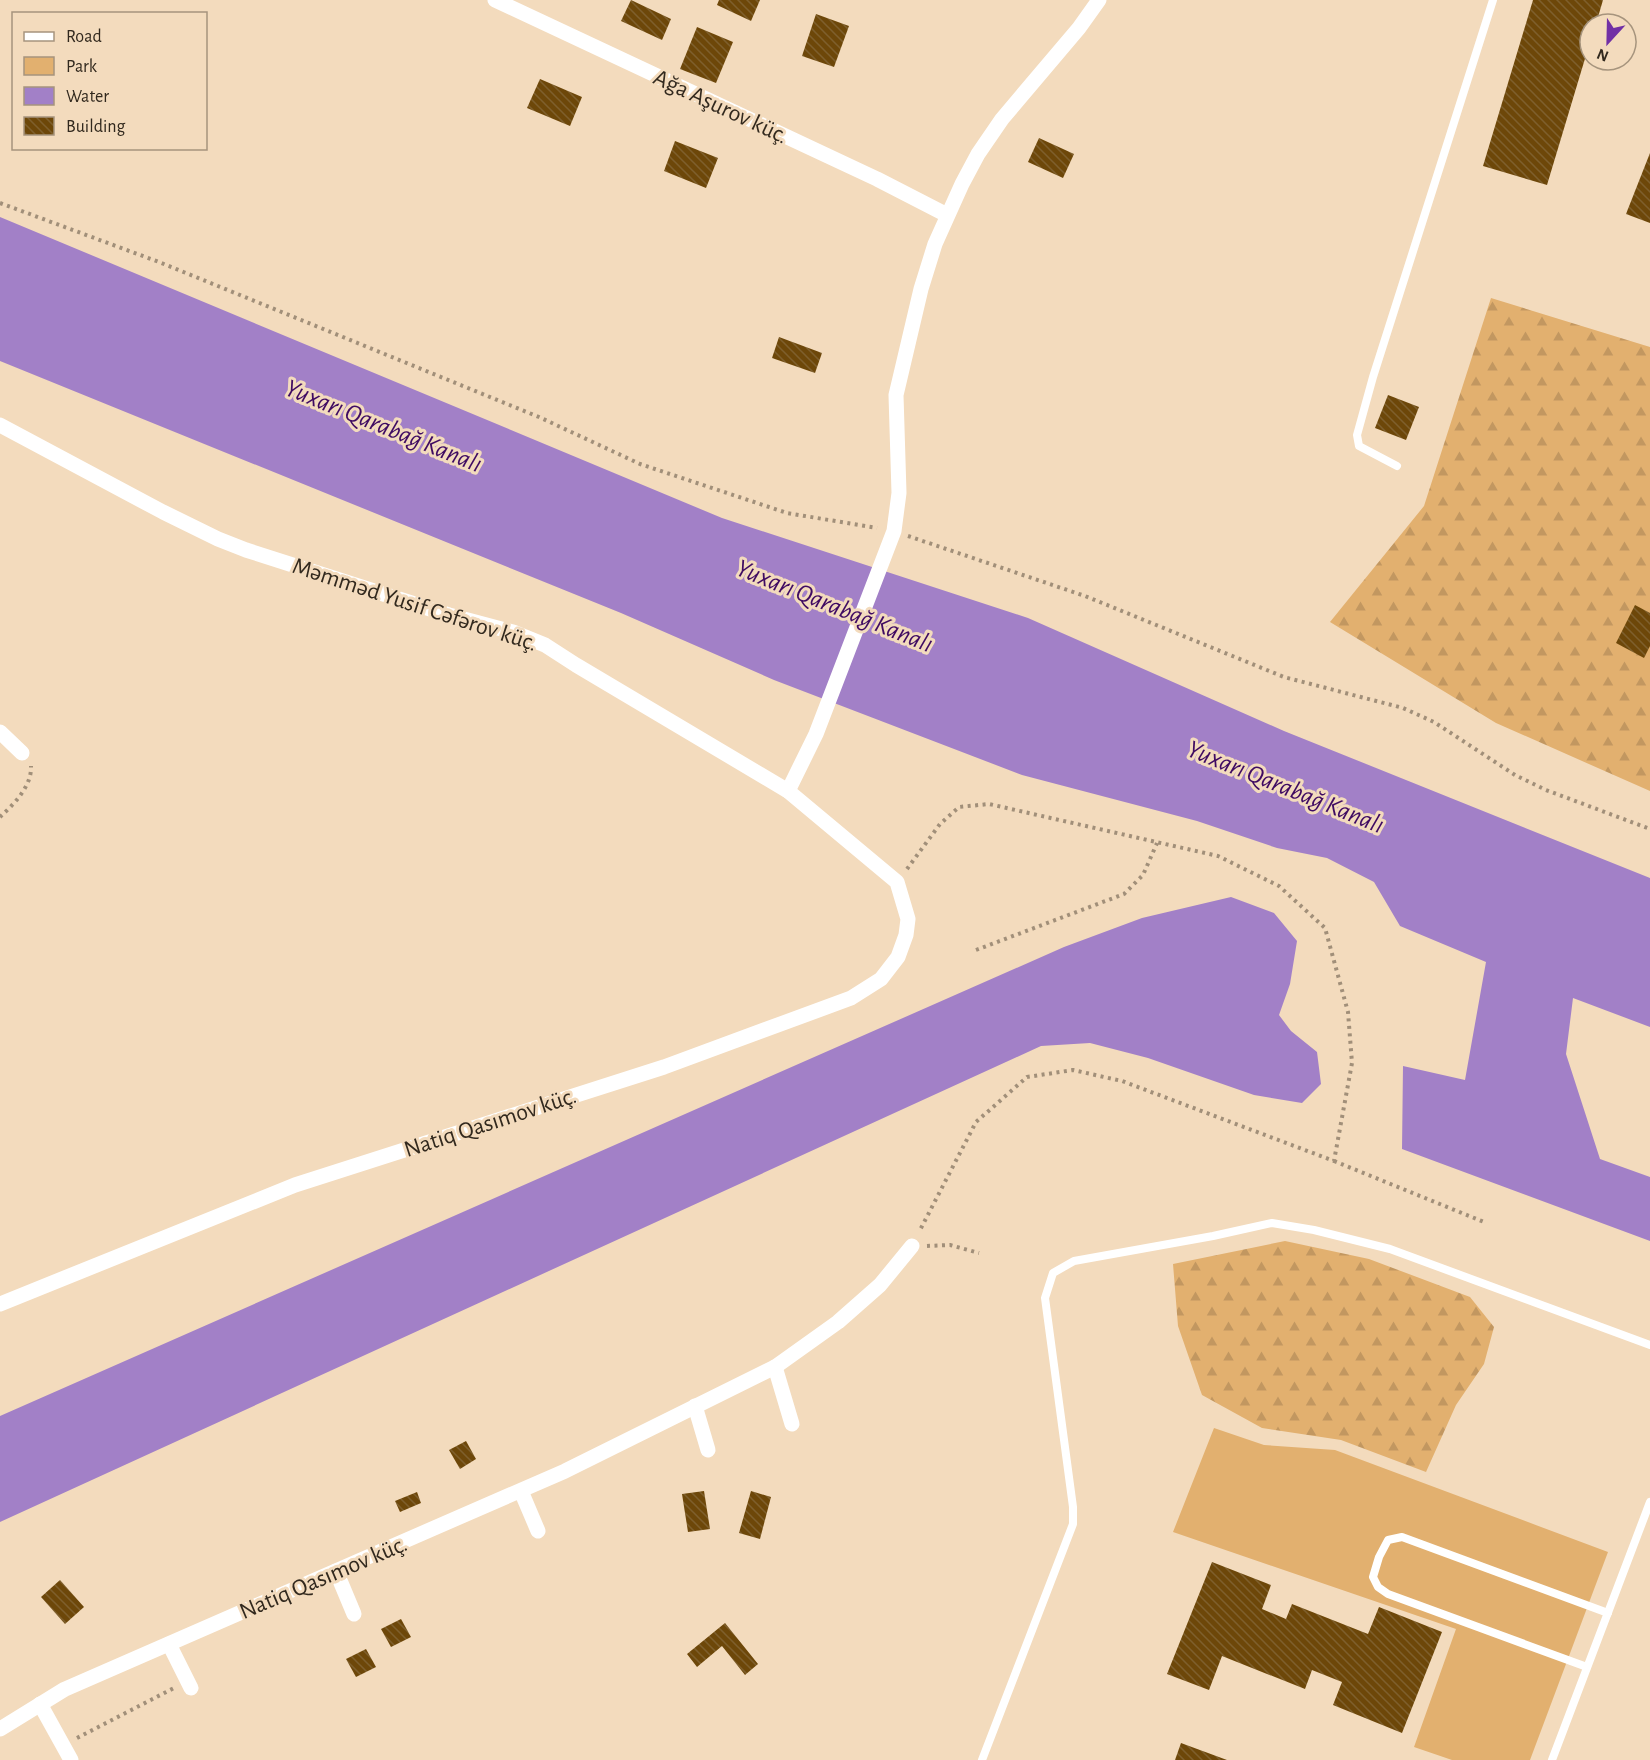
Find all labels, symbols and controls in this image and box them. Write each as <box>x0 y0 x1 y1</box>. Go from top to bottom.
legend <box>12 12 207 150</box>
north arrow <box>1578 12 1638 72</box>
text: Road <box>66 28 102 46</box>
text: N <box>1595 45 1611 64</box>
text: Park <box>66 58 98 76</box>
street label: Ağa Aşurov küç. <box>650 65 792 149</box>
text: Water <box>66 88 109 106</box>
text: Building <box>66 118 126 136</box>
water label: Yuxarı Qarabağ Kanalı <box>282 375 486 477</box>
street label: Məmməd Yusif Cəfərov küç. <box>289 554 540 656</box>
water label: Yuxarı Qarabağ Kanalı <box>733 555 937 657</box>
water label: Yuxarı Qarabağ Kanalı <box>1184 736 1388 838</box>
street label: Natiq Qasımov küç. <box>401 1084 579 1162</box>
street label: Natiq Qasımov küç. <box>236 1532 411 1624</box>

